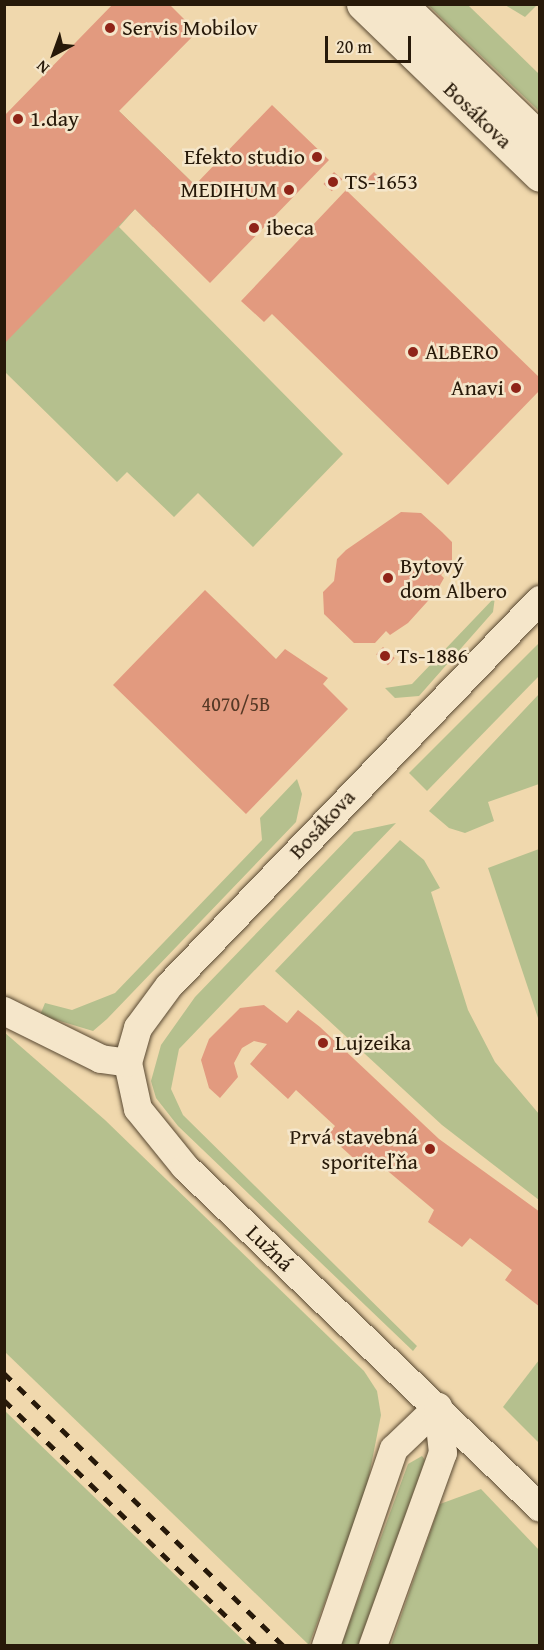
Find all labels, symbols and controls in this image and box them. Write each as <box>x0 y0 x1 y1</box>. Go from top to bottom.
place label: Servis Mobilov <box>122 15 258 41</box>
marker: Servis Mobilov <box>103 21 117 35</box>
north arrow <box>24 24 84 84</box>
scale bar <box>328 24 414 62</box>
text: 20 m <box>336 33 372 60</box>
text: N <box>30 55 54 80</box>
street label: Bosákova <box>438 76 518 154</box>
place label: 1.day <box>30 106 79 132</box>
marker: 1.day <box>11 112 25 126</box>
place label: Efekto studio <box>184 144 305 170</box>
marker: Efekto studio <box>310 150 324 164</box>
place label: TS-1653 <box>345 169 418 195</box>
marker: TS-1653 <box>326 175 340 189</box>
place label: MEDIHUM <box>181 177 277 203</box>
marker: MEDIHUM <box>282 183 296 197</box>
place label: ibeca <box>266 215 314 241</box>
marker: ibeca <box>247 221 261 235</box>
place label: ALBERO <box>425 339 499 365</box>
marker: ALBERO <box>406 345 420 359</box>
place label: Anavi <box>451 375 504 401</box>
marker: Anavi <box>509 381 523 395</box>
place label: Bytový dom Albero <box>400 552 507 604</box>
marker: Bytový dom Albero <box>381 571 395 585</box>
place label: Ts-1886 <box>397 643 468 669</box>
marker: Ts-1886 <box>378 649 392 663</box>
house number: 4070/5B <box>202 691 270 715</box>
street label: Bosákova <box>283 784 361 864</box>
place label: Lujzeika <box>335 1030 411 1056</box>
marker: Lujzeika <box>316 1036 330 1050</box>
place label: Prvá stavebná sporiteľňa <box>289 1123 418 1174</box>
marker: Prvá stavebná sporiteľňa <box>423 1142 437 1156</box>
street label: Lužná <box>241 1219 299 1277</box>

